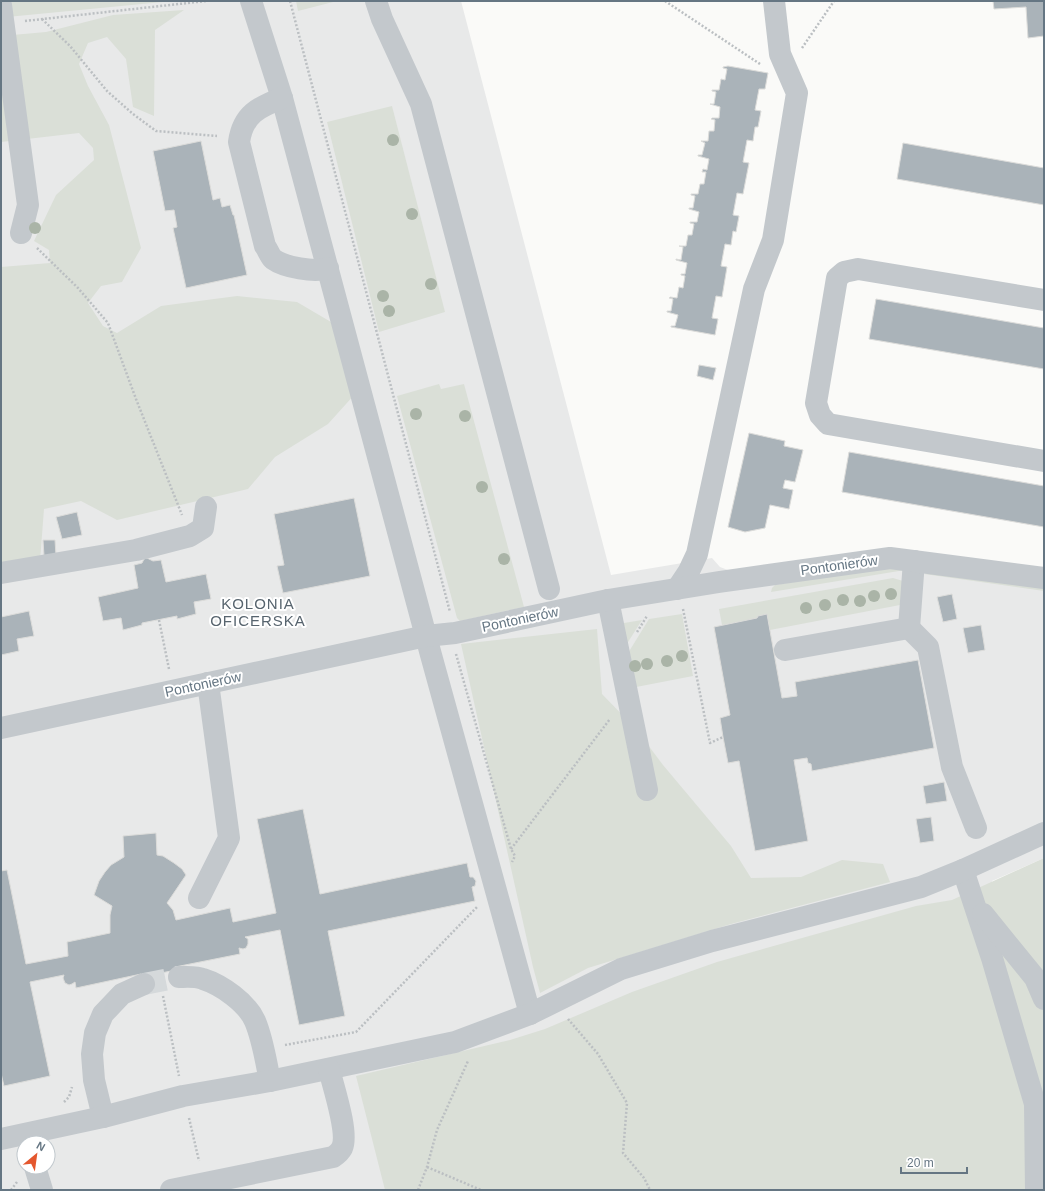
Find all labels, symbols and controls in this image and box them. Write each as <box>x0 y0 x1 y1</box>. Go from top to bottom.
street label: Pontonierów <box>799 552 880 578</box>
district label: KOLONIA OFICERSKA <box>210 595 306 629</box>
street label: Pontonierów <box>480 603 561 635</box>
street label: Pontonierów <box>163 668 244 700</box>
north arrow <box>16 1135 56 1175</box>
text: N <box>34 1139 47 1153</box>
scale bar <box>901 1149 967 1175</box>
text: 20 m <box>907 1156 934 1170</box>

